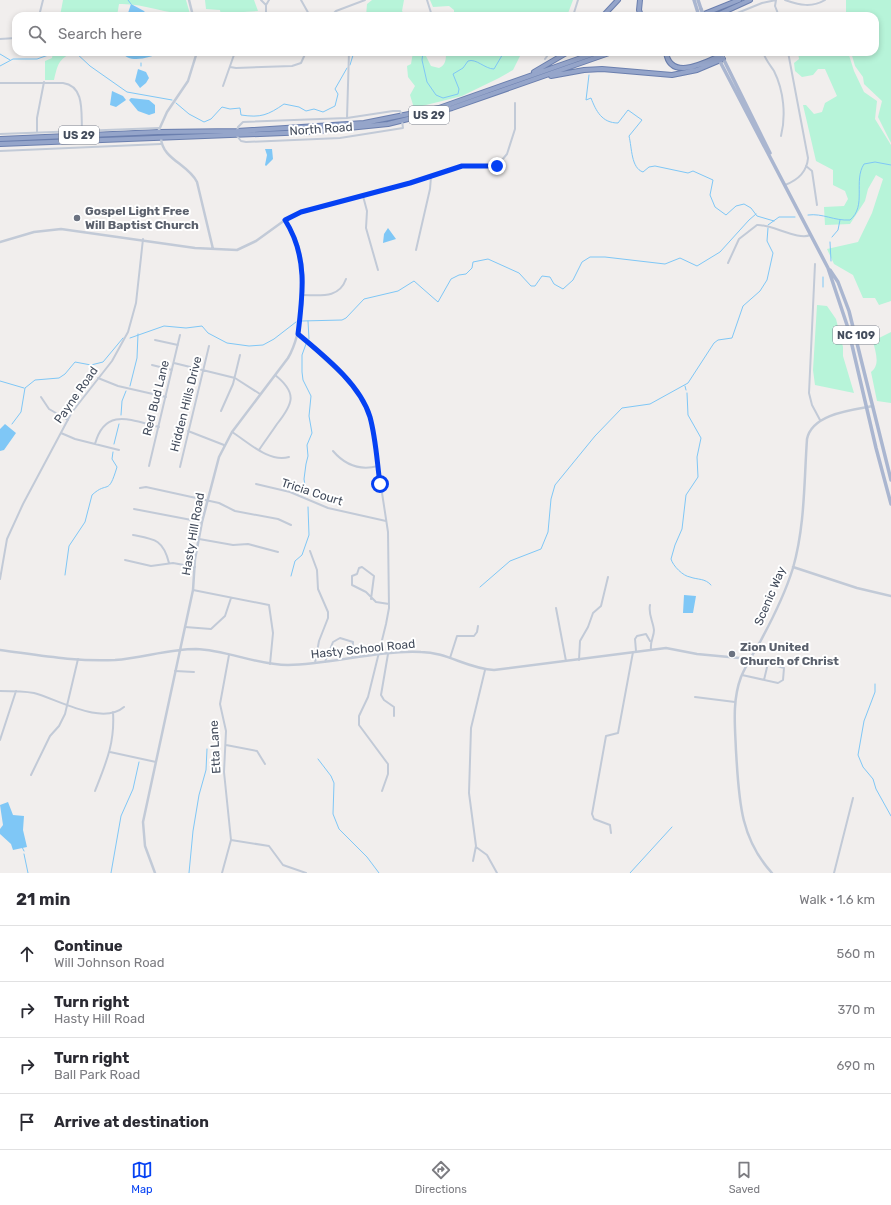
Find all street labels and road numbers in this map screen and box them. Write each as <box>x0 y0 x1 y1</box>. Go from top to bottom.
road number: US 29 <box>409 106 449 124</box>
street label: North Road <box>289 120 353 138</box>
road number: US 29 <box>59 126 99 144</box>
road number: NC 109 <box>833 326 879 344</box>
street label: Hidden Hills Drive <box>167 355 205 453</box>
street label: Red Bud Lane <box>140 359 172 437</box>
street label: Payne Road <box>51 364 101 426</box>
street label: Tricia Court <box>279 475 345 509</box>
street label: Hasty Hill Road <box>179 491 207 577</box>
street label: Scenic Way <box>751 564 789 628</box>
street label: Hasty School Road <box>310 637 416 661</box>
street label: Etta Lane <box>207 720 223 774</box>

